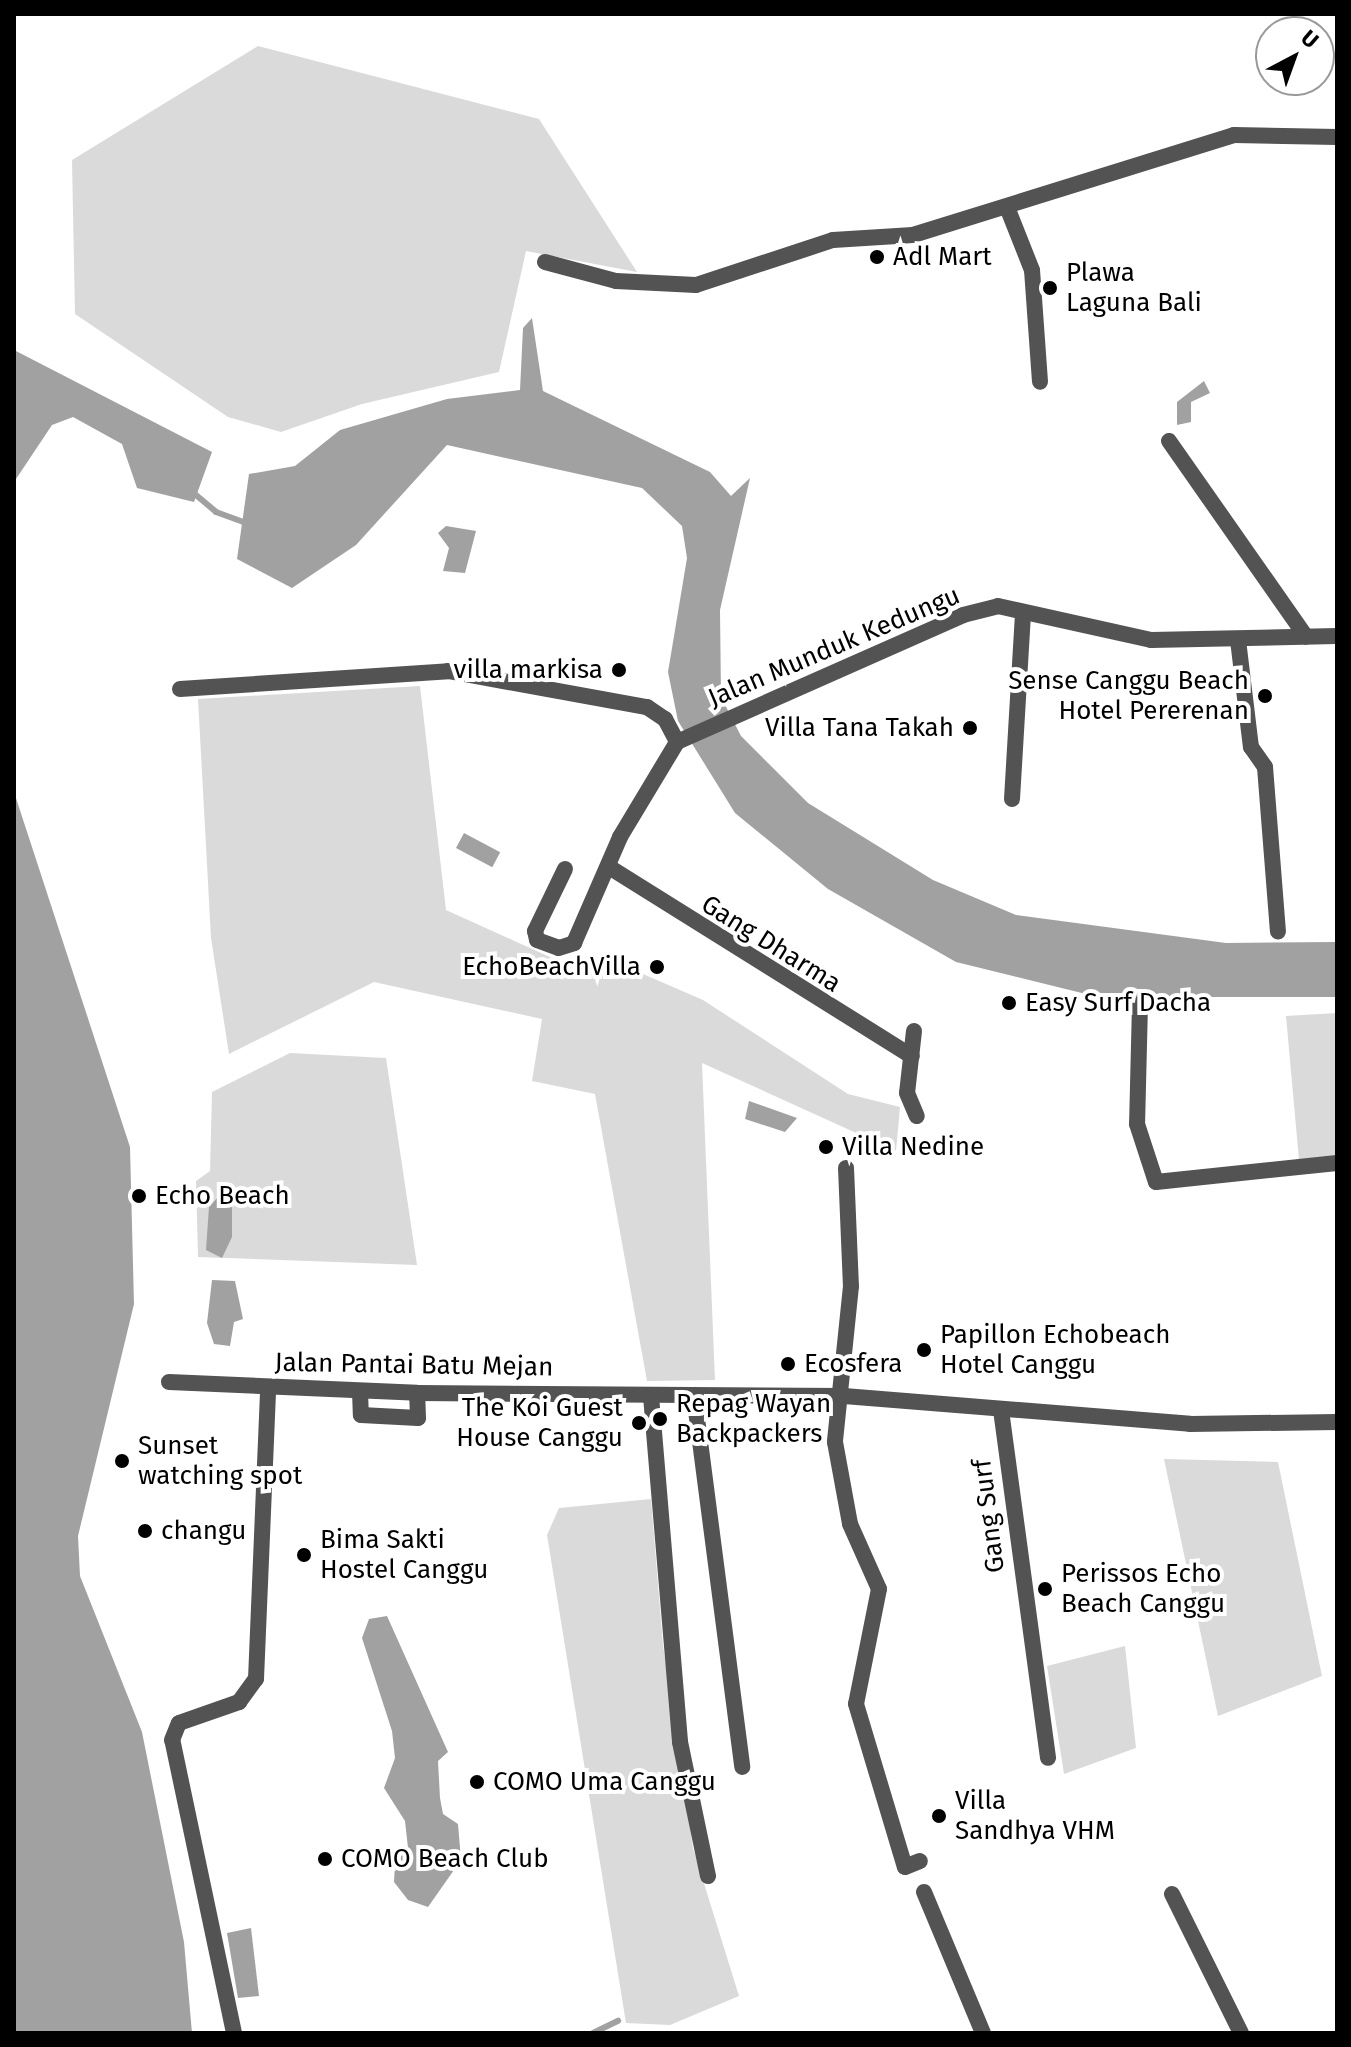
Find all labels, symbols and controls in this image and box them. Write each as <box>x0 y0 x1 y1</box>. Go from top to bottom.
north arrow <box>1255 16 1335 96</box>
text: U <box>1295 24 1324 54</box>
place label: Adl Mart <box>893 241 992 273</box>
marker: Adl Mart <box>868 248 886 266</box>
place label: Plawa Laguna Bali <box>1066 257 1202 318</box>
marker: Plawa Laguna Bali <box>1041 279 1059 297</box>
street label: Jalan Munduk Kedungu <box>703 580 965 714</box>
place label: villa markisa <box>454 654 603 686</box>
marker: villa markisa <box>610 661 628 679</box>
place label: Sense Canggu Beach Hotel Pererenan <box>1008 665 1249 726</box>
marker: Sense Canggu Beach Hotel Pererenan <box>1256 687 1274 705</box>
place label: Villa Tana Takah <box>765 712 954 744</box>
marker: Villa Tana Takah <box>961 719 979 737</box>
street label: Gang Dharma <box>695 889 847 999</box>
place label: EchoBeachVilla <box>462 951 641 983</box>
marker: EchoBeachVilla <box>648 958 666 976</box>
place label: Easy Surf Dacha <box>1025 987 1211 1019</box>
marker: Easy Surf Dacha <box>1000 994 1018 1012</box>
place label: Villa Nedine <box>842 1131 984 1163</box>
marker: Villa Nedine <box>817 1138 835 1156</box>
place label: Echo Beach <box>155 1180 290 1212</box>
marker: Echo Beach <box>130 1187 148 1205</box>
place label: Papillon Echobeach Hotel Canggu <box>940 1319 1170 1380</box>
marker: Papillon Echobeach Hotel Canggu <box>915 1341 933 1359</box>
street label: Jalan Pantai Batu Mejan <box>274 1347 554 1383</box>
place label: Ecosfera <box>804 1348 903 1380</box>
marker: Ecosfera <box>779 1355 797 1373</box>
place label: Repag Wayan Backpackers <box>676 1388 831 1450</box>
place label: The Koi Guest House Canggu <box>456 1392 623 1454</box>
marker: Repag Wayan Backpackers <box>651 1410 669 1428</box>
marker: The Koi Guest House Canggu <box>630 1414 648 1432</box>
place label: Sunset watching spot <box>138 1430 302 1492</box>
marker: Sunset watching spot <box>113 1452 131 1470</box>
street label: Gang Surf <box>967 1457 1011 1575</box>
place label: changu <box>161 1515 246 1547</box>
marker: changu <box>136 1522 154 1540</box>
place label: Bima Sakti Hostel Canggu <box>320 1524 488 1586</box>
marker: Bima Sakti Hostel Canggu <box>295 1546 313 1564</box>
place label: Perissos Echo Beach Canggu <box>1061 1558 1225 1620</box>
marker: Perissos Echo Beach Canggu <box>1036 1580 1054 1598</box>
place label: COMO Uma Canggu <box>493 1766 716 1798</box>
marker: COMO Uma Canggu <box>468 1773 486 1791</box>
place label: Villa Sandhya VHM <box>955 1785 1115 1846</box>
marker: Villa Sandhya VHM <box>930 1807 948 1825</box>
place label: COMO Beach Club <box>341 1843 549 1875</box>
marker: COMO Beach Club <box>316 1850 334 1868</box>

